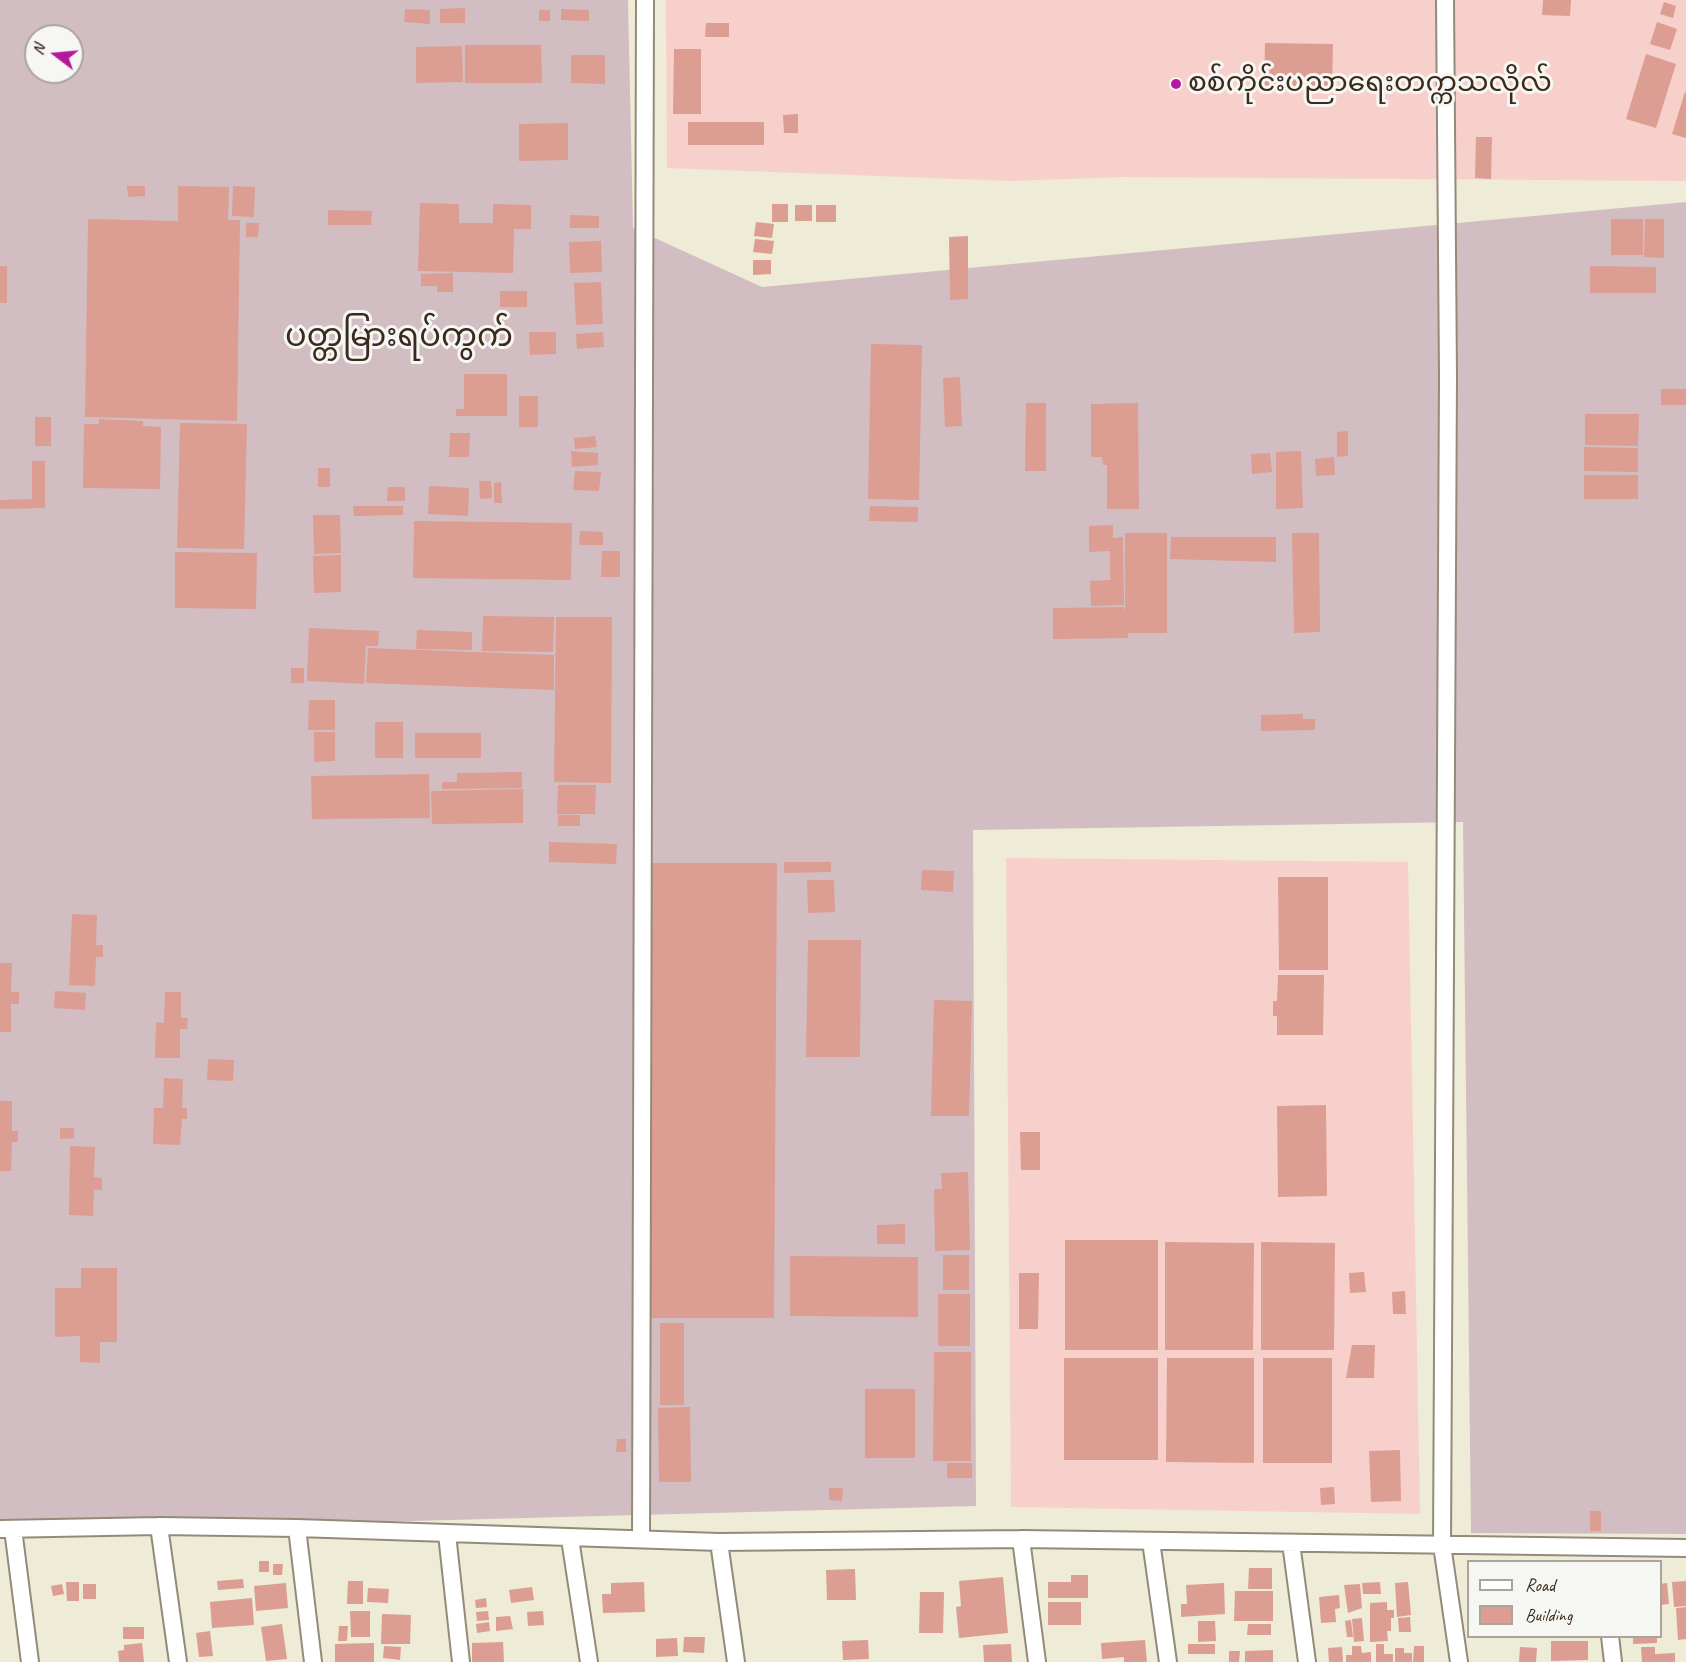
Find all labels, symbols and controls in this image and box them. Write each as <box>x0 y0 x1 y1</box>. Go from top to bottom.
north arrow <box>24 24 84 84</box>
text: N <box>28 42 50 57</box>
place label: စစ်ကိုင်းပညာရေးတက္ကသလိုလ် <box>1188 67 1552 101</box>
marker: စစ်ကိုင်းပညာရေးတက္ကသလိုလ် <box>1169 77 1183 91</box>
district label: ပတ္တမြားရပ်ကွက် <box>285 319 513 357</box>
legend <box>1467 1560 1662 1638</box>
text: Road <box>1525 1574 1555 1596</box>
text: Building <box>1525 1604 1572 1626</box>

